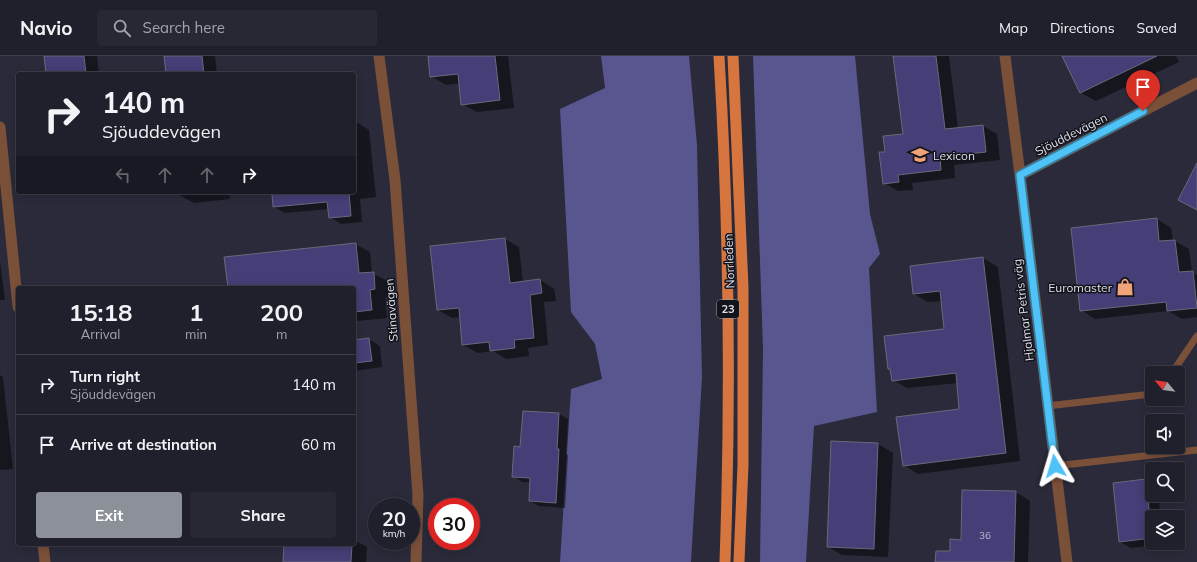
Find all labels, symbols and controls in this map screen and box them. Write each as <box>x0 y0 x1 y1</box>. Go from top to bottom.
search box <box>97 10 377 46</box>
text: Navio <box>20 16 73 40</box>
icon: search <box>111 17 133 39</box>
text: Search here <box>143 18 225 37</box>
text: Map <box>999 19 1028 37</box>
text: Directions <box>1050 19 1115 37</box>
text: Saved <box>1137 19 1177 37</box>
pin <box>1126 70 1160 111</box>
icon: arrive <box>1132 76 1154 98</box>
text: 140 m <box>102 85 185 120</box>
icon: right <box>36 88 88 140</box>
street label: Sjöuddevägen <box>1032 109 1110 159</box>
text: Sjöuddevägen <box>102 120 221 143</box>
school or university icon: Lexicon <box>910 145 930 165</box>
place label: Lexicon <box>933 148 975 163</box>
icon: left <box>112 164 134 186</box>
icon: ahead <box>154 164 176 186</box>
icon: ahead <box>196 164 218 186</box>
icon: right <box>238 164 260 186</box>
street label: Norrleden <box>721 233 737 289</box>
street label: Hjalmar Petris väg <box>1009 258 1037 362</box>
shop icon: Euromaster <box>1115 277 1135 297</box>
street label: Stinavägen <box>381 278 401 342</box>
place label: Euromaster <box>1048 280 1113 295</box>
text: 15:18 <box>69 297 132 327</box>
text: 1 <box>189 297 203 327</box>
text: 200 <box>260 297 303 327</box>
road number: 23 <box>717 300 739 318</box>
text: Arrival <box>81 326 120 342</box>
text: min <box>185 326 207 342</box>
text: m <box>276 326 287 342</box>
north arrow <box>1145 366 1185 406</box>
map controls <box>1145 366 1185 550</box>
text: Turn right <box>70 367 140 386</box>
icon: right <box>36 374 58 396</box>
text: 140 m <box>292 375 336 394</box>
text: Sjöuddevägen <box>70 386 156 402</box>
button: sound <box>1145 414 1185 454</box>
icon: arrive <box>36 434 58 456</box>
text: Arrive at destination <box>70 435 217 454</box>
text: 60 m <box>301 435 336 454</box>
position arrow <box>1034 445 1076 487</box>
button: search <box>1145 462 1185 502</box>
button: Exit <box>36 492 182 538</box>
button: Share <box>190 492 336 538</box>
speed limit sign: 30 <box>428 498 480 550</box>
text: 20 <box>382 506 406 531</box>
button: layers <box>1145 510 1185 550</box>
text: km/h <box>383 527 405 540</box>
house number: 36 <box>979 529 991 542</box>

